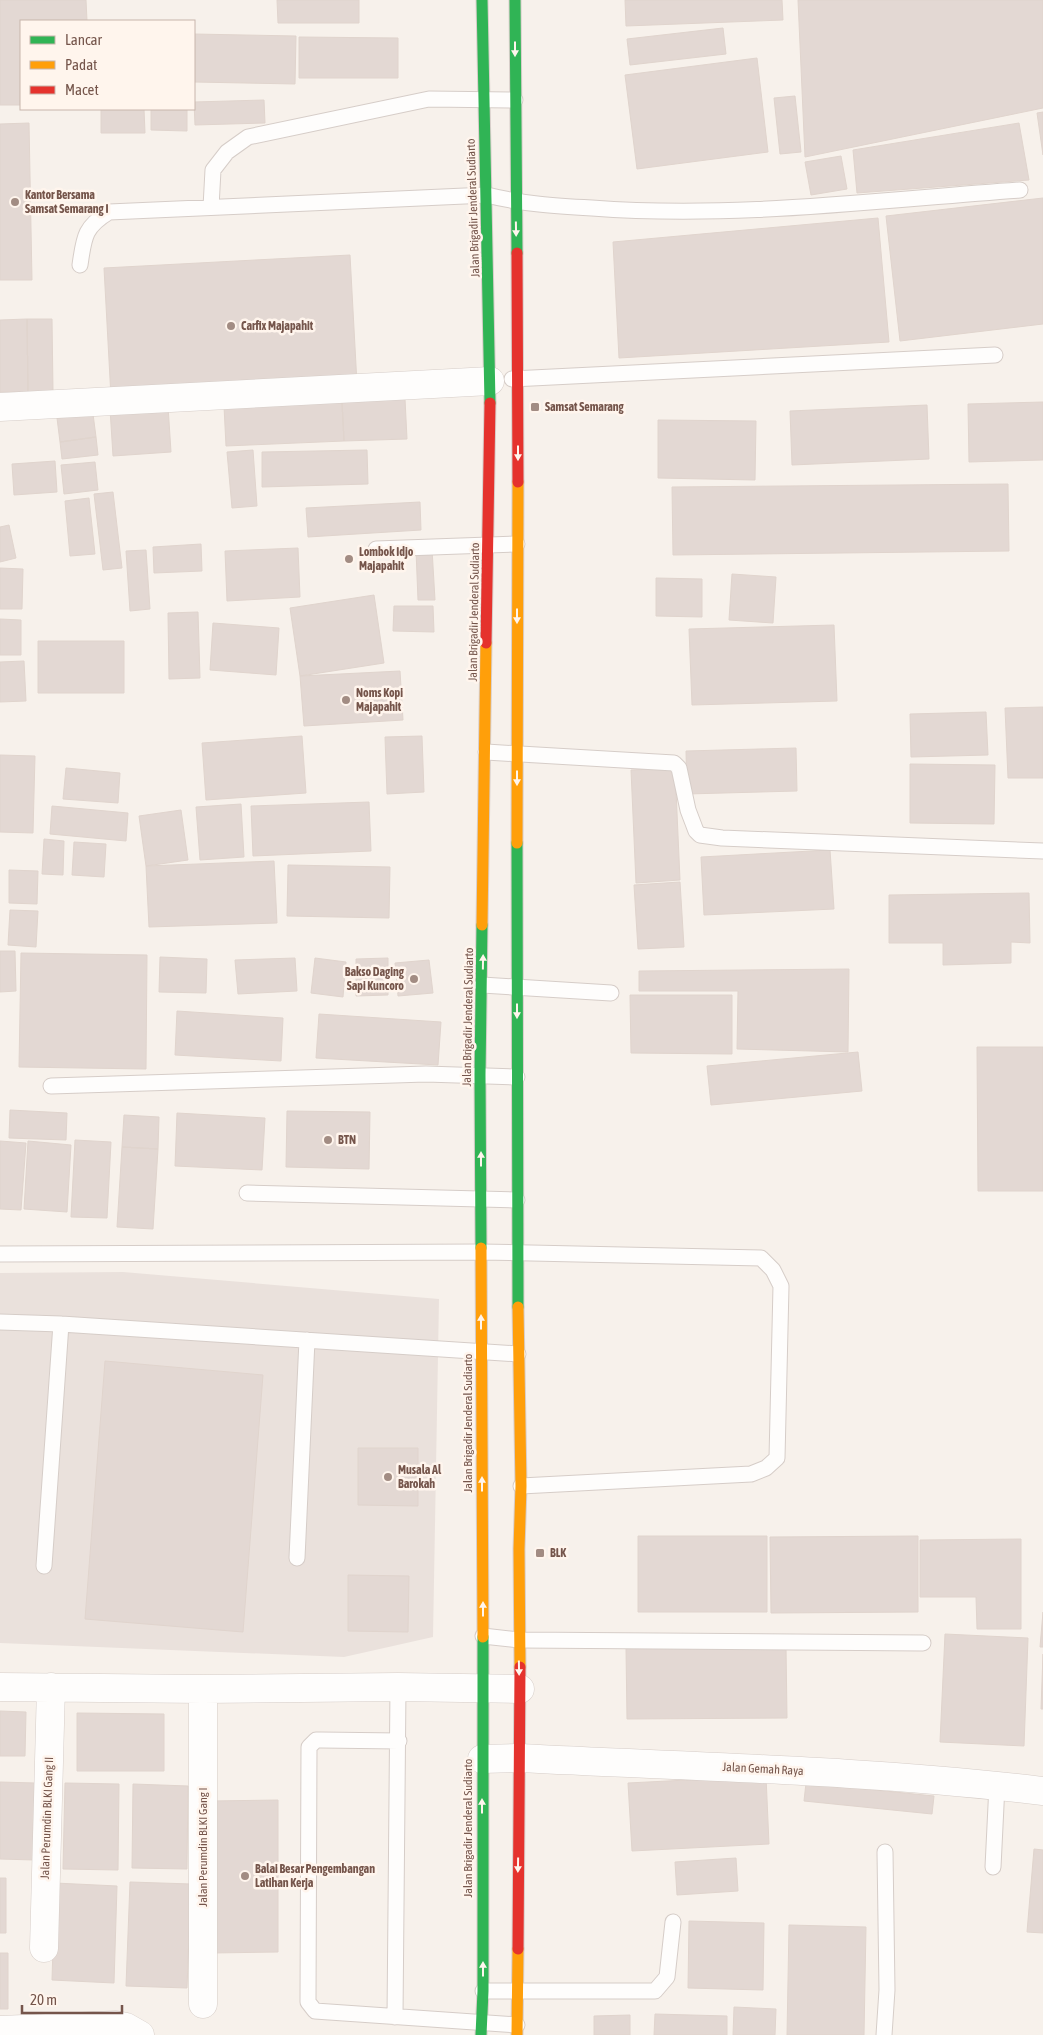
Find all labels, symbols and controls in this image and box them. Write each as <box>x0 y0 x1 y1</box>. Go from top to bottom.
legend <box>20 20 195 110</box>
text: Lancar <box>65 31 103 48</box>
one-way arrow <box>511 41 519 57</box>
text: Padat <box>65 56 97 73</box>
text: Macet <box>65 81 99 98</box>
street label: Jalan Brigadir Jenderal Sudiarto <box>464 138 482 278</box>
place label: Kantor Bersama Samsat Semarang I <box>25 188 108 216</box>
marker: Kantor Bersama Samsat Semarang I <box>9 196 21 208</box>
one-way arrow <box>512 221 520 237</box>
place label: Carfix Majapahit <box>241 319 314 333</box>
marker: Carfix Majapahit <box>225 320 237 332</box>
place label: Samsat Semarang <box>545 400 625 414</box>
marker: Samsat Semarang <box>529 401 541 413</box>
one-way arrow <box>513 446 521 462</box>
street label: Jalan Brigadir Jenderal Sudiarto <box>466 542 482 682</box>
place label: Lombok Idjo Majapahit <box>359 545 414 573</box>
marker: Lombok Idjo Majapahit <box>343 553 355 565</box>
one-way arrow <box>513 608 521 624</box>
place label: Noms Kopi Majapahit <box>356 686 403 714</box>
marker: Noms Kopi Majapahit <box>340 694 352 706</box>
one-way arrow <box>513 771 521 787</box>
street label: Jalan Brigadir Jenderal Sudiarto <box>460 947 476 1087</box>
one-way arrow <box>479 953 487 969</box>
place label: Bakso Daging Sapi Kuncoro <box>345 965 405 993</box>
marker: Bakso Daging Sapi Kuncoro <box>408 973 420 985</box>
one-way arrow <box>513 1003 521 1019</box>
place label: BTN <box>338 1133 356 1147</box>
marker: BTN <box>322 1134 334 1146</box>
one-way arrow <box>477 1151 485 1167</box>
one-way arrow <box>477 1313 485 1329</box>
street label: Jalan Brigadir Jenderal Sudiarto <box>461 1353 475 1492</box>
place label: Musala Al Barokah <box>398 1463 442 1491</box>
marker: Musala Al Barokah <box>382 1471 394 1483</box>
one-way arrow <box>478 1476 486 1492</box>
place label: BLK <box>550 1546 566 1560</box>
marker: BLK <box>534 1547 546 1559</box>
one-way arrow <box>479 1601 487 1617</box>
one-way arrow <box>515 1660 523 1676</box>
street label: Jalan Perumdin BLKI Gang II <box>38 1757 56 1879</box>
street label: Jalan Brigadir Jenderal Sudiarto <box>461 1758 475 1897</box>
street label: Jalan Gemah Raya <box>722 1760 804 1778</box>
street label: Jalan Perumdin BLKI Gang I <box>196 1787 210 1907</box>
one-way arrow <box>478 1798 486 1814</box>
one-way arrow <box>514 1857 522 1873</box>
place label: Balai Besar Pengembangan Latihan Kerja <box>255 1862 375 1890</box>
marker: Balai Besar Pengembangan Latihan Kerja <box>239 1870 251 1882</box>
one-way arrow <box>479 1961 487 1977</box>
scale bar <box>22 1982 122 2014</box>
text: 20 m <box>30 1991 57 2008</box>

